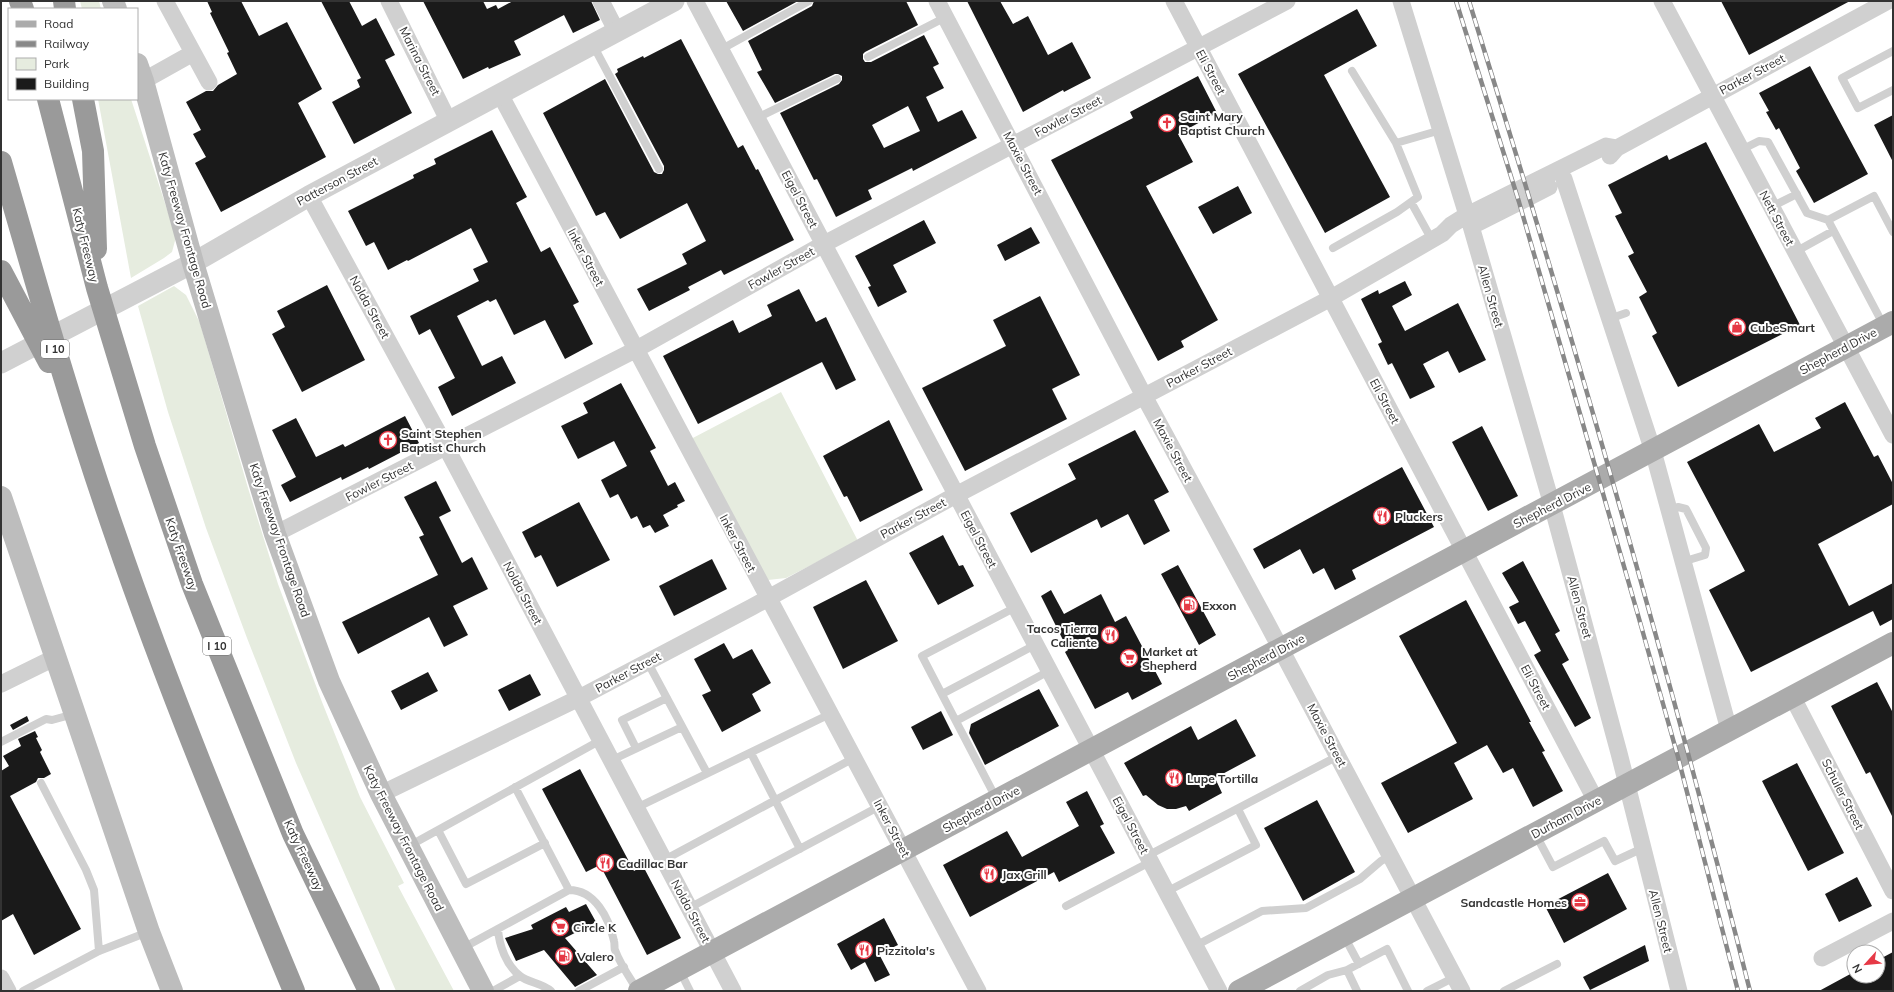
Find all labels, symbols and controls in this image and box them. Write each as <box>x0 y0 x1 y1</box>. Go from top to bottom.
legend <box>8 8 138 100</box>
text: Road <box>44 16 73 31</box>
street label: Marina Street <box>396 24 444 98</box>
text: Railway <box>44 36 90 51</box>
street label: Eli Street <box>1193 47 1229 97</box>
street label: Parker Street <box>1717 50 1787 98</box>
text: Park <box>44 56 70 71</box>
text: Building <box>44 76 89 91</box>
street label: Fowler Street <box>1032 92 1104 140</box>
place label: Saint Mary Baptist Church <box>1180 109 1265 138</box>
church icon: Saint Mary Baptist Church <box>1157 113 1177 133</box>
street label: Maxie Street <box>1000 129 1046 197</box>
street label: Katy Freeway Frontage Road <box>155 150 215 310</box>
street label: Patterson Street <box>294 153 380 209</box>
street label: Eigel Street <box>779 168 821 230</box>
street label: Nett Street <box>1756 188 1798 248</box>
street label: Katy Freeway <box>69 206 103 284</box>
street label: Inker Street <box>565 226 607 288</box>
street label: Fowler Street <box>745 244 817 292</box>
street label: Allen Street <box>1475 263 1507 329</box>
street label: Nolda Street <box>347 273 393 341</box>
shop icon: CubeSmart <box>1727 317 1747 337</box>
place label: CubeSmart <box>1750 320 1815 335</box>
street label: Shepherd Drive <box>1797 324 1879 378</box>
road number: I 10 <box>41 340 69 358</box>
street label: Parker Street <box>1164 343 1234 391</box>
street label: Eli Street <box>1367 376 1403 426</box>
street label: Maxie Street <box>1150 416 1196 484</box>
place label: Saint Stephen Baptist Church <box>401 426 486 455</box>
church icon: Saint Stephen Baptist Church <box>378 430 398 450</box>
street label: Fowler Street <box>343 458 415 504</box>
street label: Katy Freeway Frontage Road <box>247 461 313 619</box>
street label: Shepherd Drive <box>1511 479 1593 531</box>
street label: Parker Street <box>878 494 948 542</box>
restaurant icon: Pluckers <box>1372 506 1392 526</box>
street label: Eigel Street <box>958 508 1000 570</box>
place label: Pluckers <box>1395 509 1443 524</box>
street label: Inker Street <box>717 512 759 574</box>
street label: Katy Freeway <box>162 515 202 593</box>
street label: Nolda Street <box>500 559 546 627</box>
street label: Allen Street <box>1564 574 1596 640</box>
fuel station icon: Exxon <box>1179 595 1199 615</box>
place label: Exxon <box>1202 598 1237 613</box>
place label: Tacos Tierra Caliente <box>1027 621 1097 650</box>
restaurant icon: Tacos Tierra Caliente <box>1100 625 1120 645</box>
street label: Shepherd Drive <box>1225 630 1307 684</box>
road number: I 10 <box>203 637 231 655</box>
place label: Market at Shepherd <box>1142 644 1198 673</box>
street label: Parker Street <box>593 648 663 696</box>
supermarket icon: Market at Shepherd <box>1119 648 1139 668</box>
street label: Eli Street <box>1518 662 1554 712</box>
street label: Maxie Street <box>1304 701 1350 769</box>
street label: Schuler Street <box>1819 756 1867 832</box>
street label: Katy Freeway Frontage Road <box>361 762 447 914</box>
restaurant icon: Lupe Tortilla <box>1164 768 1184 788</box>
place label: Lupe Tortilla <box>1187 771 1258 786</box>
street label: Shepherd Drive <box>940 782 1022 836</box>
street label: Durham Drive <box>1528 792 1604 842</box>
street label: Eigel Street <box>1110 794 1152 856</box>
street label: Inker Street <box>871 797 913 859</box>
street label: Katy Freeway <box>281 817 327 893</box>
restaurant icon: Cadillac Bar <box>595 853 615 873</box>
place label: Cadillac Bar <box>618 856 688 871</box>
restaurant icon: Jax Grill <box>979 864 999 884</box>
place label: Jax Grill <box>1002 867 1047 882</box>
street label: Nolda Street <box>668 877 714 945</box>
street label: Allen Street <box>1646 888 1676 954</box>
office icon: Sandcastle Homes <box>1570 892 1590 912</box>
place label: Sandcastle Homes <box>1460 895 1567 910</box>
supermarket icon: Circle K <box>550 917 570 937</box>
place label: Circle K <box>573 920 617 935</box>
restaurant icon: Pizzitola's <box>854 940 874 960</box>
place label: Pizzitola's <box>877 943 935 958</box>
north arrow <box>1846 944 1886 984</box>
fuel station icon: Valero <box>554 946 574 966</box>
place label: Valero <box>576 949 614 964</box>
text: N <box>1849 962 1865 975</box>

